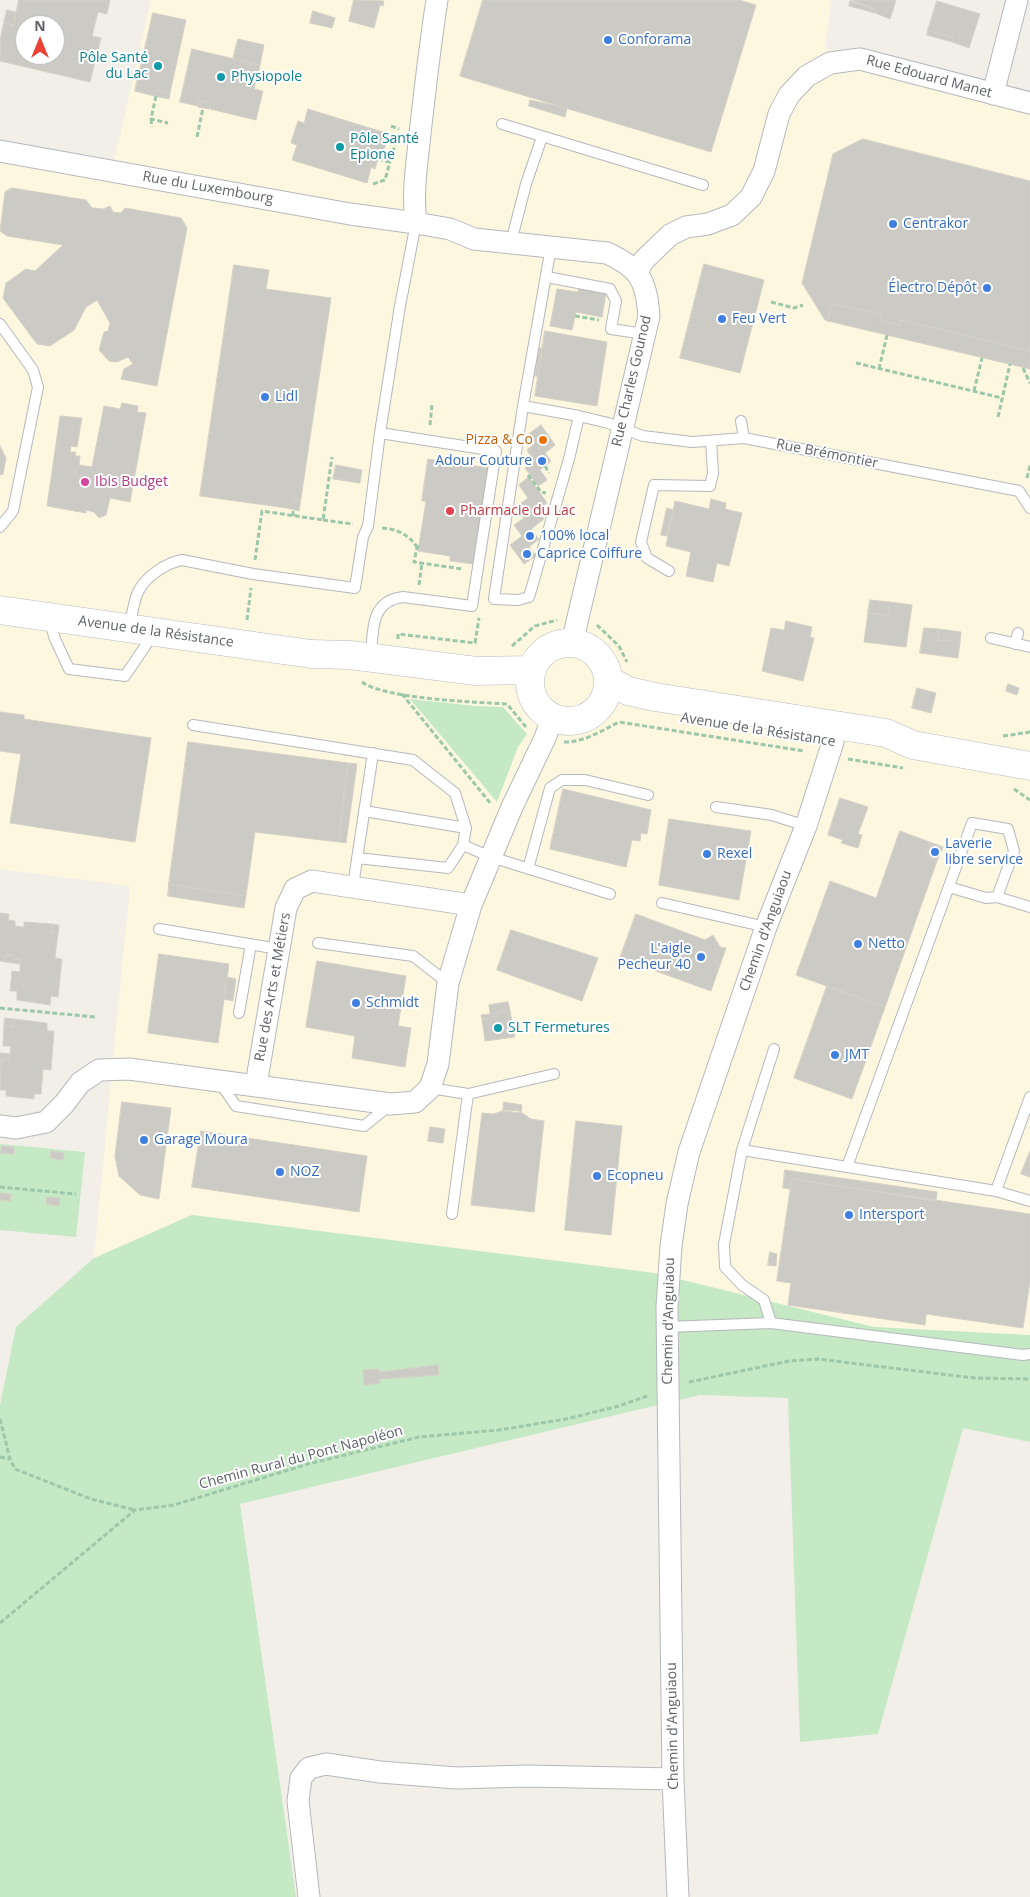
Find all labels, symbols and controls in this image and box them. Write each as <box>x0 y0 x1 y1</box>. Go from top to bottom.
north arrow <box>15 15 65 65</box>
text: N <box>34 16 46 35</box>
place label: Conforama <box>618 32 691 48</box>
marker: Conforama <box>602 34 614 46</box>
place label: Pôle Santé du Lac <box>79 50 148 82</box>
street label: Rue Edouard Manet <box>864 52 994 102</box>
marker: Pôle Santé du Lac <box>152 60 164 72</box>
place label: Physiopole <box>231 69 302 85</box>
marker: Physiopole <box>215 71 227 83</box>
place label: Pôle Santé Epione <box>350 131 419 164</box>
marker: Pôle Santé Epione <box>334 141 346 153</box>
street label: Rue du Luxembourg <box>141 168 275 208</box>
place label: Centrakor <box>903 216 968 232</box>
marker: Centrakor <box>887 218 899 230</box>
place label: Électro Dépôt <box>888 280 977 296</box>
marker: Électro Dépôt <box>981 282 993 294</box>
place label: Feu Vert <box>732 311 786 327</box>
marker: Feu Vert <box>716 313 728 325</box>
street label: Rue Charles Gounod <box>609 314 655 448</box>
place label: Lidl <box>275 389 298 405</box>
marker: Lidl <box>259 391 271 403</box>
place label: Pizza & Co <box>465 432 533 448</box>
marker: Pizza & Co <box>537 434 549 446</box>
street label: Rue Brémontier <box>775 436 879 472</box>
place label: Adour Couture <box>435 453 532 469</box>
marker: Adour Couture <box>536 455 548 467</box>
place label: Ibis Budget <box>95 474 168 490</box>
marker: Ibis Budget <box>79 476 91 488</box>
place label: Pharmacie du Lac <box>460 503 576 519</box>
marker: Pharmacie du Lac <box>444 505 456 517</box>
place label: 100% local <box>540 528 609 544</box>
marker: 100% local <box>524 530 536 542</box>
place label: Caprice Coiffure <box>537 546 642 562</box>
marker: Caprice Coiffure <box>521 548 533 560</box>
street label: Avenue de la Résistance <box>77 613 235 651</box>
street label: Avenue de la Résistance <box>679 709 837 751</box>
place label: Laverie libre service <box>945 836 1023 869</box>
place label: Rexel <box>717 846 752 862</box>
marker: Laverie libre service <box>929 846 941 858</box>
marker: Rexel <box>701 848 713 860</box>
street label: Chemin d'Anguiaou <box>736 868 796 994</box>
street label: Rue des Arts et Métiers <box>252 911 294 1063</box>
place label: Netto <box>868 936 905 952</box>
marker: Netto <box>852 938 864 950</box>
place label: L'aigle Pecheur 40 <box>618 941 691 974</box>
marker: L'aigle Pecheur 40 <box>695 951 707 963</box>
place label: Schmidt <box>366 995 419 1011</box>
marker: Schmidt <box>350 997 362 1009</box>
place label: SLT Fermetures <box>508 1020 610 1036</box>
marker: SLT Fermetures <box>492 1022 504 1034</box>
place label: JMT <box>845 1047 869 1063</box>
marker: JMT <box>829 1049 841 1061</box>
place label: Garage Moura <box>154 1132 248 1148</box>
marker: Garage Moura <box>138 1134 150 1146</box>
place label: NOZ <box>290 1164 319 1180</box>
marker: NOZ <box>274 1166 286 1178</box>
place label: Ecopneu <box>607 1168 664 1184</box>
marker: Ecopneu <box>591 1170 603 1182</box>
place label: Intersport <box>859 1207 924 1223</box>
marker: Intersport <box>843 1209 855 1221</box>
street label: Chemin d'Anguiaou <box>659 1257 679 1385</box>
street label: Chemin Rural du Pont Napoléon <box>197 1423 405 1493</box>
street label: Chemin d'Anguiaou <box>663 1662 683 1790</box>

